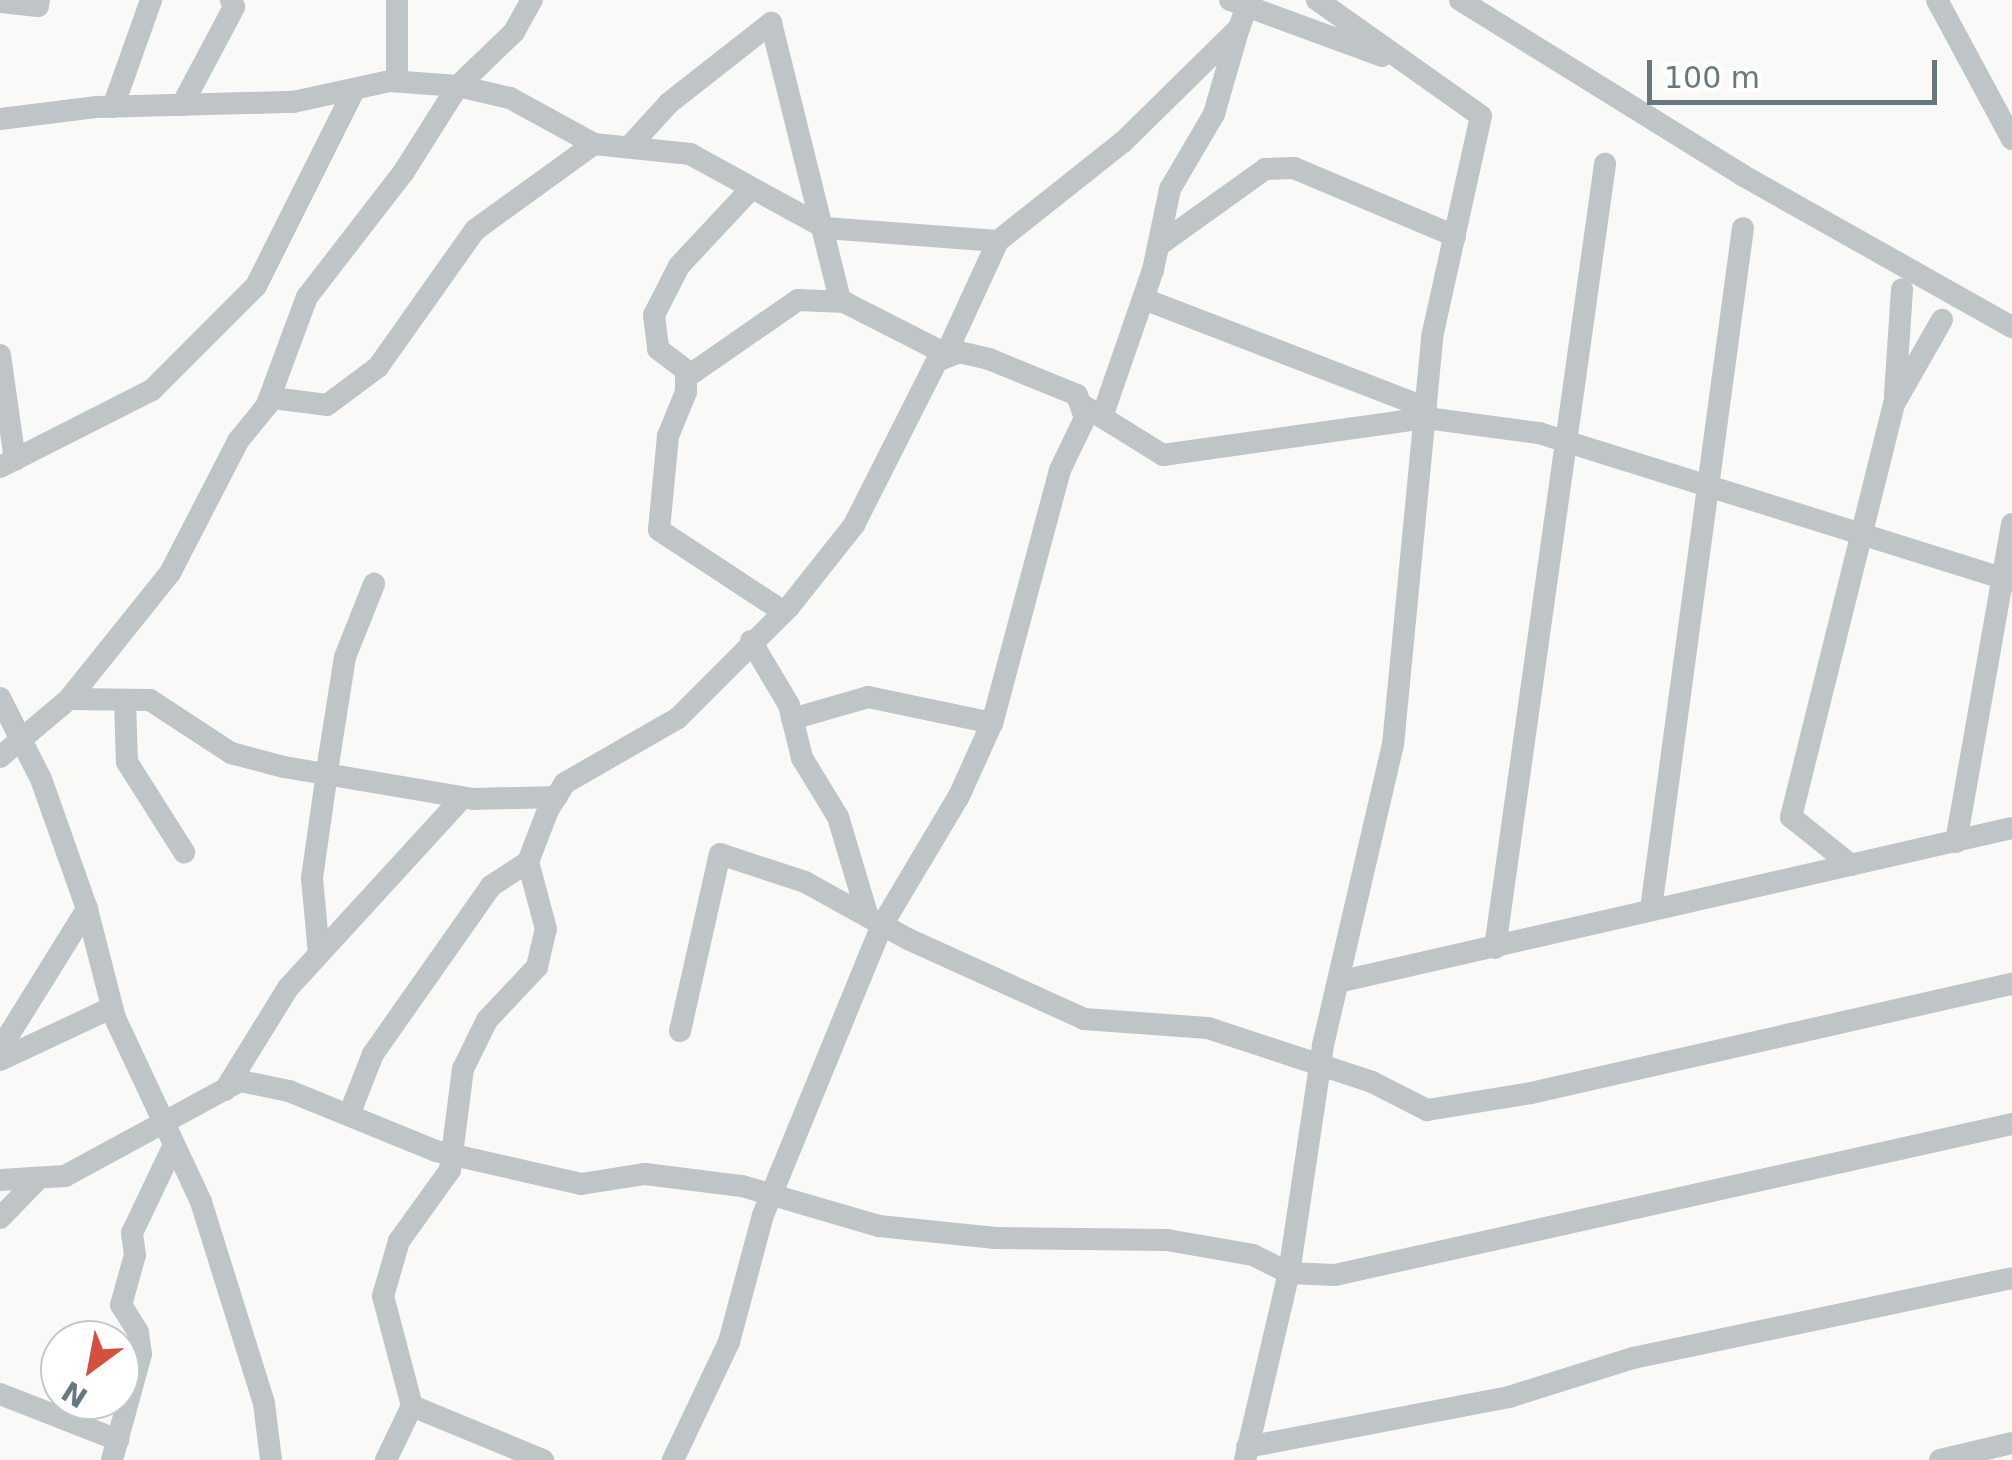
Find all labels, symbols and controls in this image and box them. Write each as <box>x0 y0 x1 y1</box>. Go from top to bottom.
scale bar <box>1652 40 1942 102</box>
text: 100 m <box>1664 60 1760 95</box>
north arrow <box>40 1320 140 1420</box>
text: N <box>56 1374 94 1414</box>

